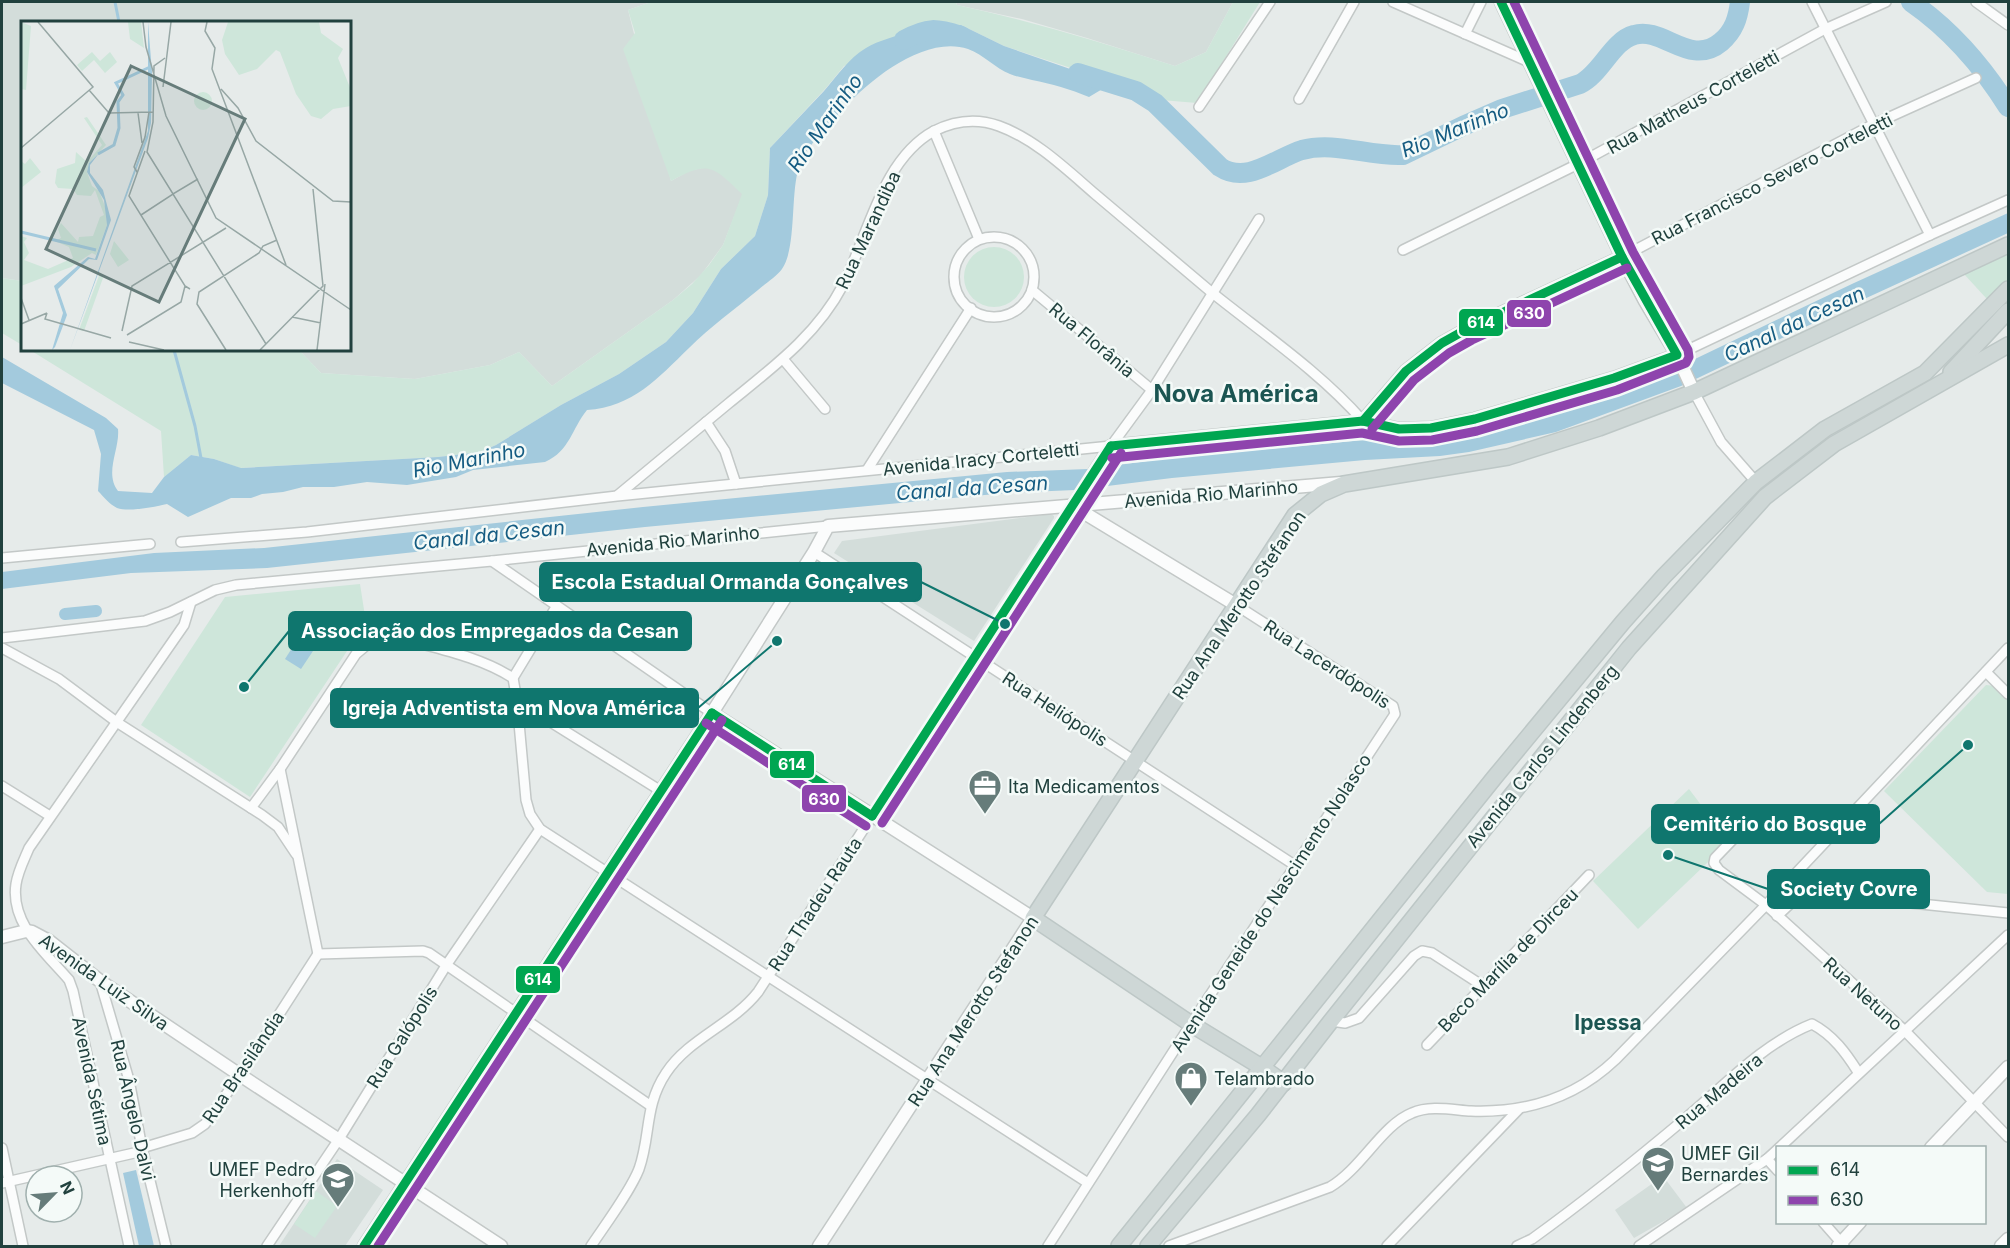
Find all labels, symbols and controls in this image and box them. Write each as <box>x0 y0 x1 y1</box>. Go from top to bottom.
inset map <box>21 21 351 351</box>
street label: Rua Matheus Corteletti <box>1603 46 1783 158</box>
water label: Rio Marinho <box>782 69 868 177</box>
water label: Rio Marinho <box>1398 98 1512 162</box>
street label: Rua Francisco Severo Corteletti <box>1648 109 1896 249</box>
street label: Rua Marandiba <box>831 168 905 292</box>
water label: Canal da Cesan <box>1720 281 1868 367</box>
street label: Rua Florânia <box>1045 298 1139 382</box>
line badge: 630 <box>1506 299 1552 328</box>
text: 630 <box>1513 303 1545 323</box>
line badge: 614 <box>1458 308 1504 337</box>
text: 614 <box>1467 312 1495 332</box>
district label: Nova América <box>1153 379 1319 408</box>
water label: Rio Marinho <box>411 437 527 483</box>
street label: Avenida Iracy Corteletti <box>882 438 1080 480</box>
water label: Canal da Cesan <box>895 471 1049 505</box>
street label: Avenida Rio Marinho <box>1123 476 1299 512</box>
street label: Rua Ana Merotto Stefanon <box>1168 507 1310 703</box>
water label: Canal da Cesan <box>412 515 566 555</box>
street label: Avenida Rio Marinho <box>585 521 761 561</box>
callout: Escola Estadual Ormanda Gonçalves <box>540 563 921 601</box>
text: Escola Estadual Ormanda Gonçalves <box>551 570 909 594</box>
callout: Associação dos Empregados da Cesan <box>289 612 691 650</box>
street label: Rua Lacerdópolis <box>1260 615 1394 713</box>
text: Associação dos Empregados da Cesan <box>301 619 679 643</box>
street label: Avenida Carlos Lindenberg <box>1462 660 1622 852</box>
street label: Rua Heliópolis <box>999 667 1111 751</box>
callout: Igreja Adventista em Nova América <box>331 689 698 727</box>
text: Igreja Adventista em Nova América <box>342 696 686 720</box>
line badge: 614 <box>769 750 815 779</box>
street label: Avenida Geneide do Nascimento Nolasco <box>1167 750 1375 1056</box>
text: 614 <box>778 754 806 774</box>
office icon: Ita Medicamentos <box>967 768 1003 815</box>
place label: Ita Medicamentos <box>1008 776 1160 797</box>
line badge: 630 <box>801 784 847 813</box>
text: 630 <box>808 789 840 809</box>
callout: Cemitério do Bosque <box>1652 805 1879 843</box>
text: Cemitério do Bosque <box>1663 812 1867 836</box>
street label: Rua Thadeu Rauta <box>764 833 866 975</box>
callout: Society Covre <box>1768 870 1929 908</box>
text: Society Covre <box>1780 877 1918 901</box>
street label: Beco Marília de Dirceu <box>1434 884 1582 1036</box>
street label: Rua Ana Merotto Stefanon <box>903 912 1043 1110</box>
street label: Avenida Luiz Silva <box>35 929 173 1035</box>
street label: Rua Netuno <box>1819 953 1907 1035</box>
line badge: 614 <box>515 965 561 994</box>
text: 614 <box>524 969 552 989</box>
street label: Rua Galópolis <box>362 982 442 1092</box>
street label: Rua Brasilândia <box>198 1007 288 1127</box>
district label: Ipessa <box>1574 1010 1642 1035</box>
street label: Avenida Sétima <box>68 1015 116 1147</box>
street label: Rua Ângelo Dalvi <box>107 1037 160 1183</box>
street label: Rua Madeira <box>1671 1049 1767 1133</box>
shop icon: Telambrado <box>1173 1060 1209 1107</box>
place label: Telambrado <box>1214 1068 1315 1089</box>
place label: UMEF Gil Bernardes <box>1681 1143 1769 1185</box>
school or university icon: UMEF Gil Bernardes <box>1640 1145 1676 1192</box>
legend <box>1776 1146 1986 1224</box>
place label: UMEF Pedro Herkenhoff <box>209 1159 315 1201</box>
text: 614 <box>1830 1159 1860 1180</box>
school or university icon: UMEF Pedro Herkenhoff <box>320 1161 356 1208</box>
north arrow <box>24 1164 84 1224</box>
text: N <box>56 1178 79 1197</box>
text: 630 <box>1830 1189 1864 1210</box>

